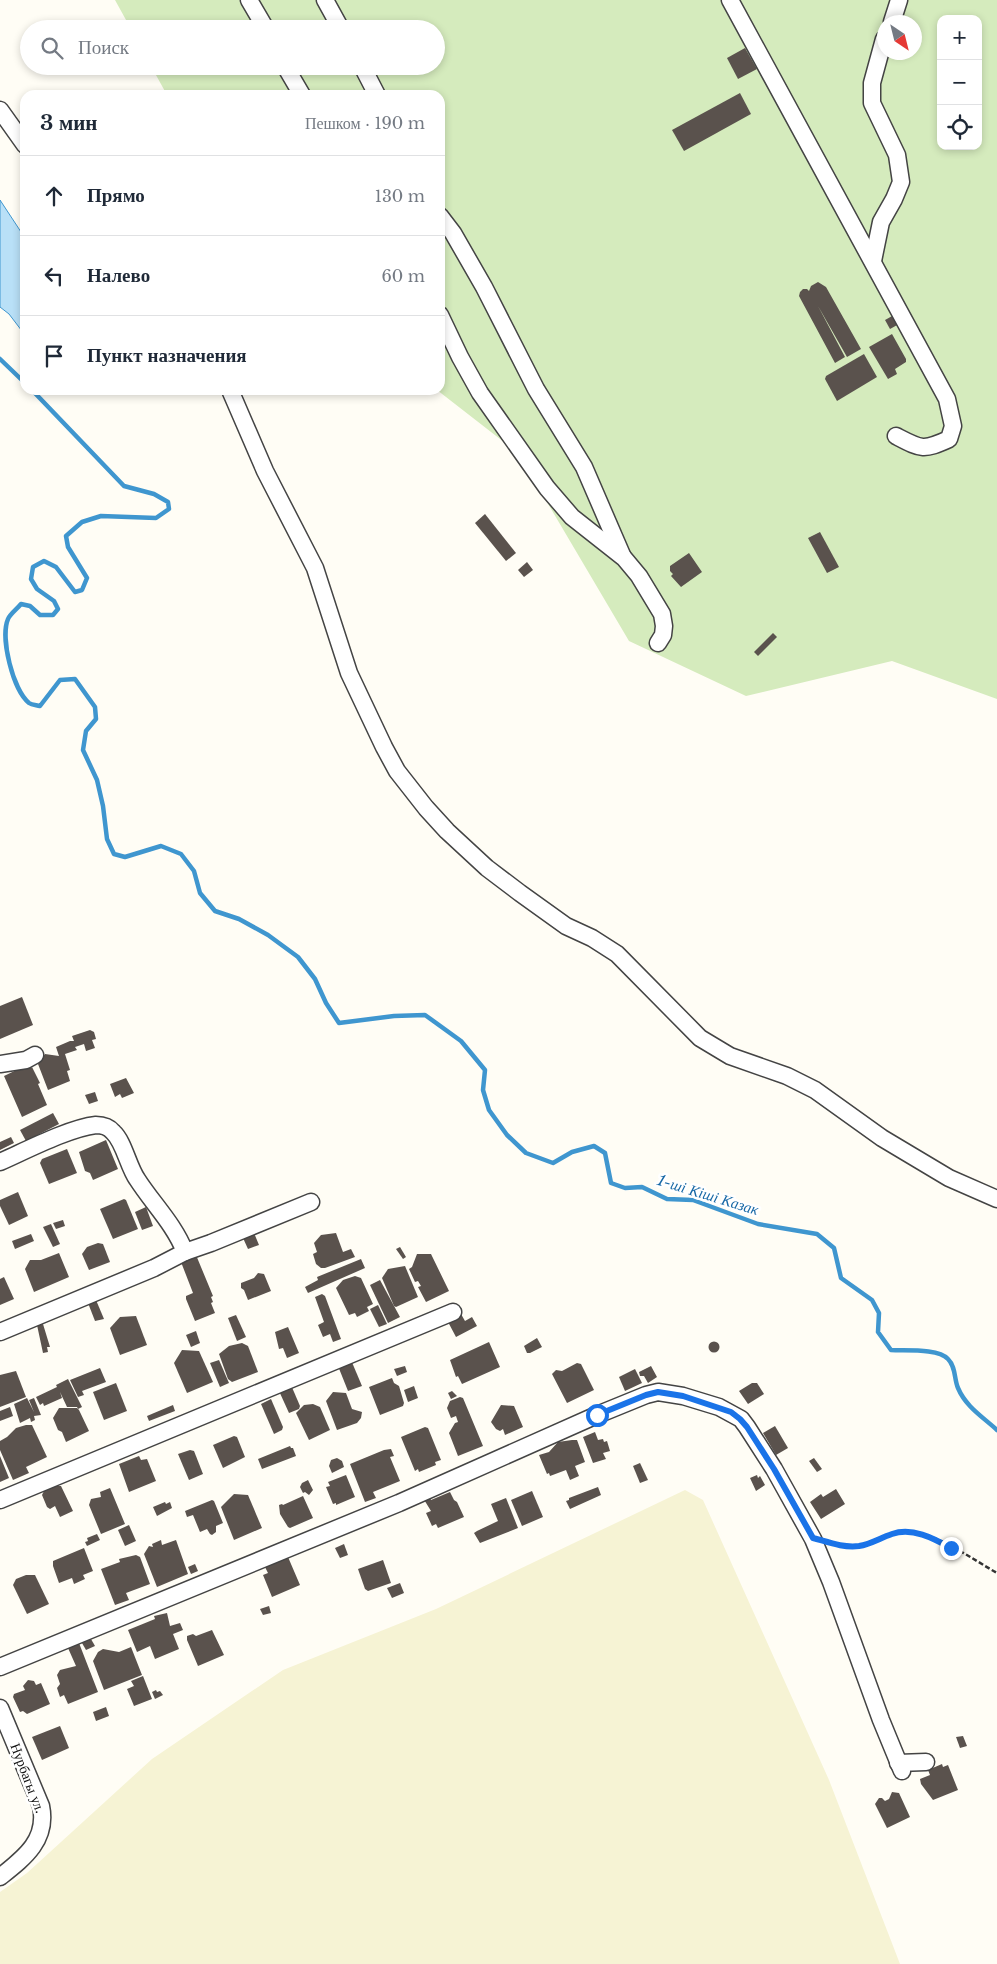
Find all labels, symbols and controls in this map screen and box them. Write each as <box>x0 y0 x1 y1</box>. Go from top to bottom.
north arrow <box>877 15 922 60</box>
map controls <box>937 15 982 150</box>
button: + <box>937 15 982 60</box>
search box <box>20 20 445 75</box>
icon: search <box>38 34 66 62</box>
text: Поиск <box>78 36 129 59</box>
button: − <box>937 60 982 105</box>
button: locate <box>937 105 982 150</box>
text: 3 мин <box>40 110 97 136</box>
text: Пешком · 190 m <box>305 113 425 133</box>
icon: ahead <box>40 182 68 210</box>
text: Прямо <box>87 184 145 207</box>
text: 130 m <box>375 186 425 206</box>
icon: left <box>40 262 68 290</box>
text: Налево <box>87 264 150 287</box>
text: 60 m <box>382 266 425 286</box>
icon: arrive <box>40 342 68 370</box>
text: Пункт назначения <box>87 344 247 367</box>
water label: 1-ші Кіші Казак <box>654 1170 762 1219</box>
route start <box>586 1404 609 1427</box>
route end <box>940 1537 963 1560</box>
street label: Нурбагы ул. <box>6 1740 50 1816</box>

